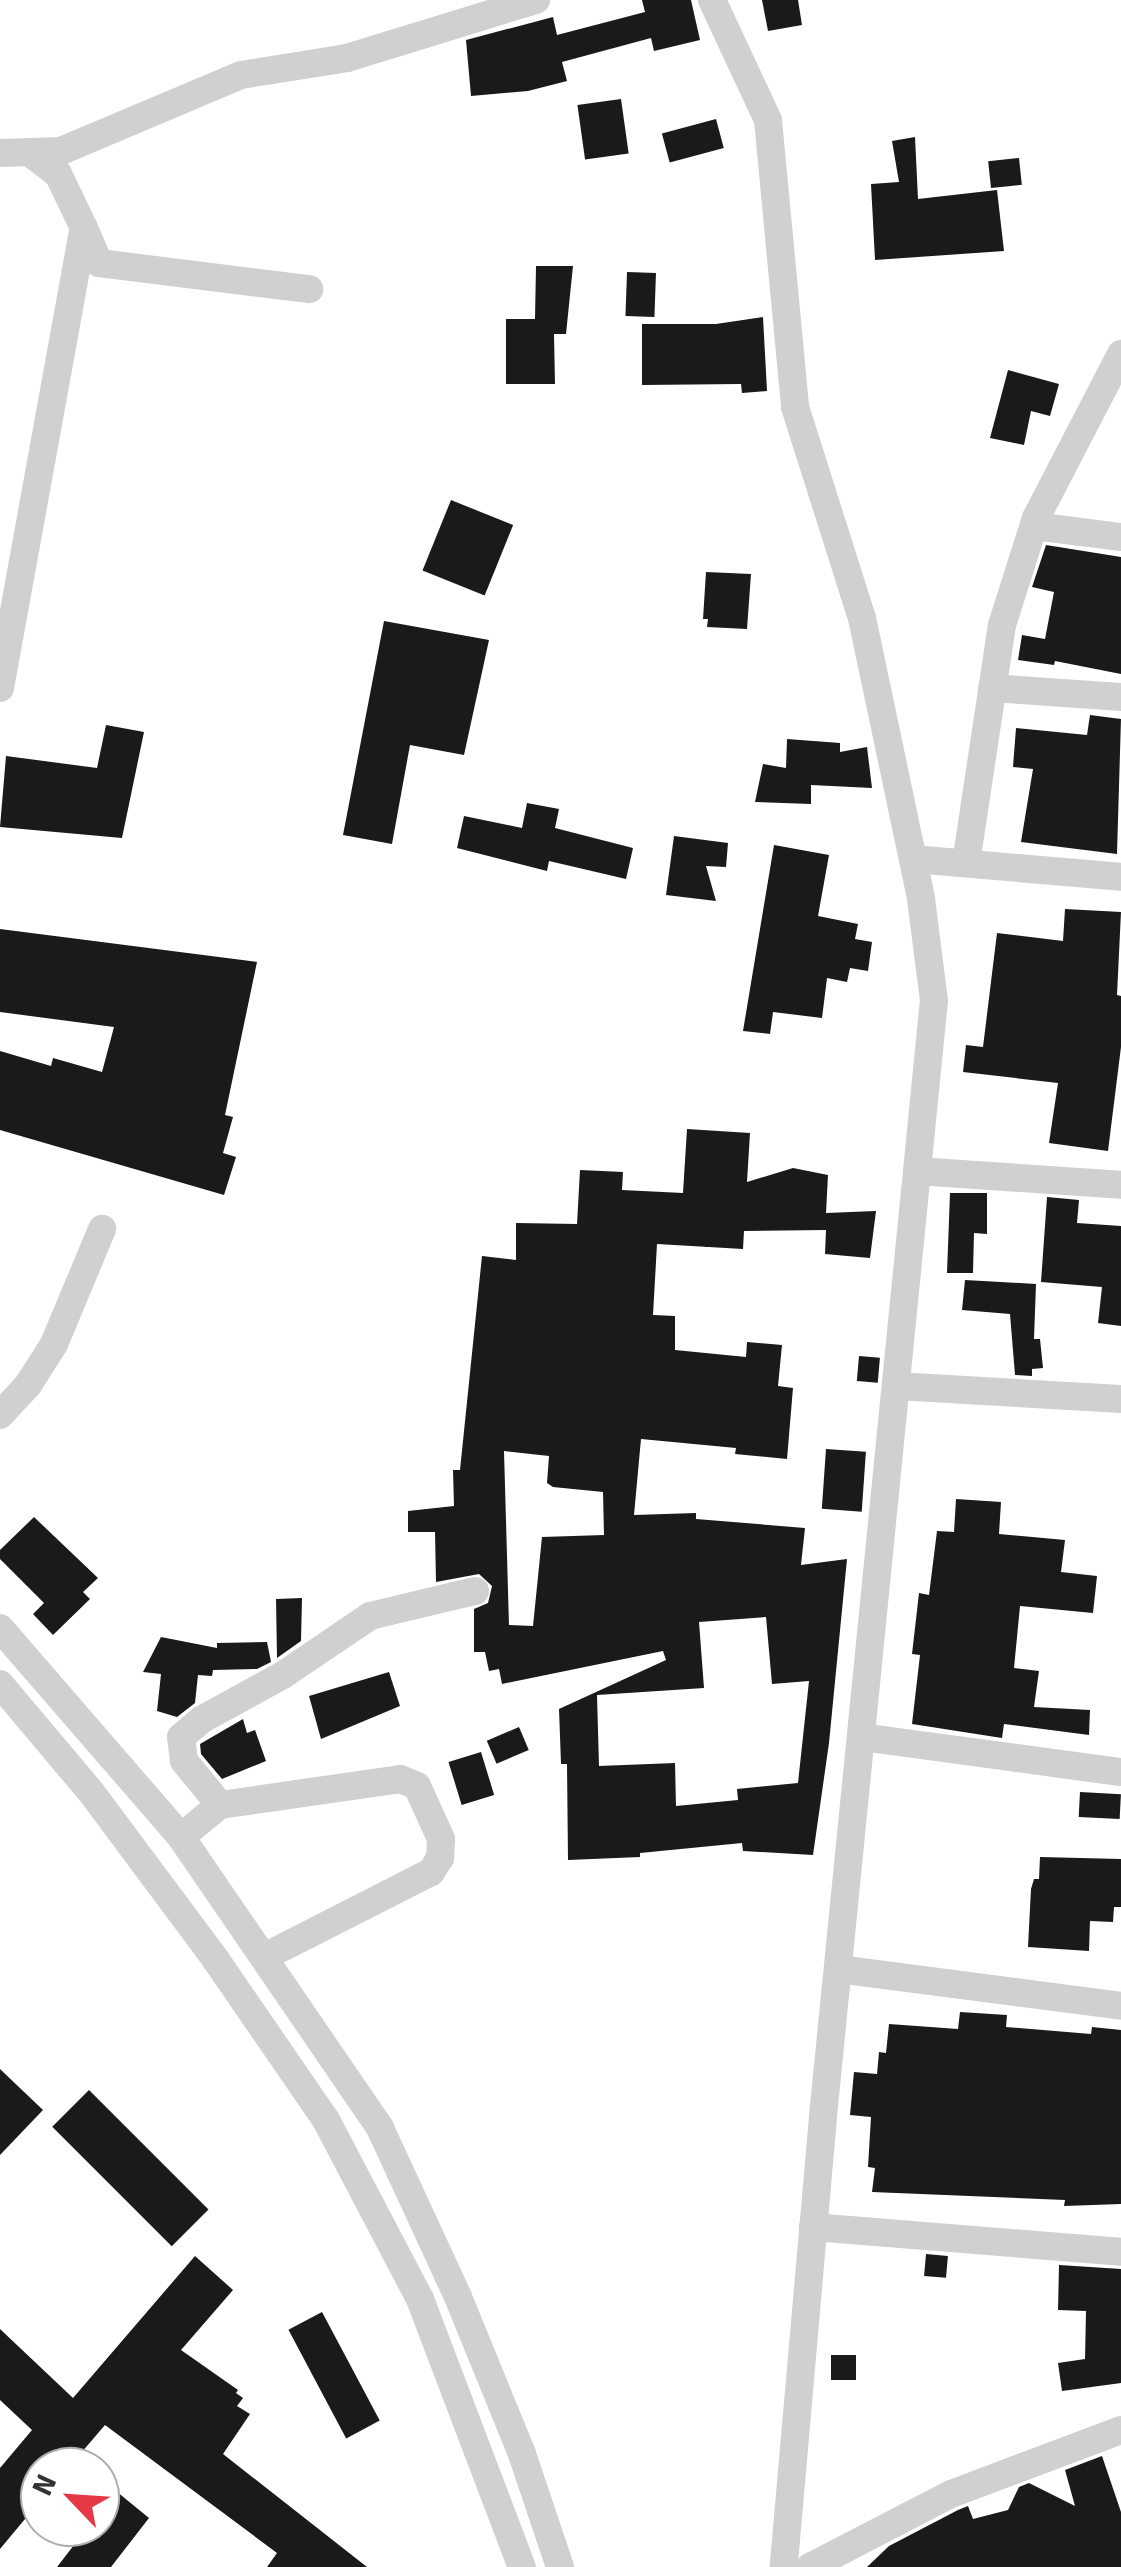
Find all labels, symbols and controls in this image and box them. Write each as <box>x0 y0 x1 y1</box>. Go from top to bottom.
north arrow <box>20 2447 120 2547</box>
text: N <box>25 2469 64 2501</box>

